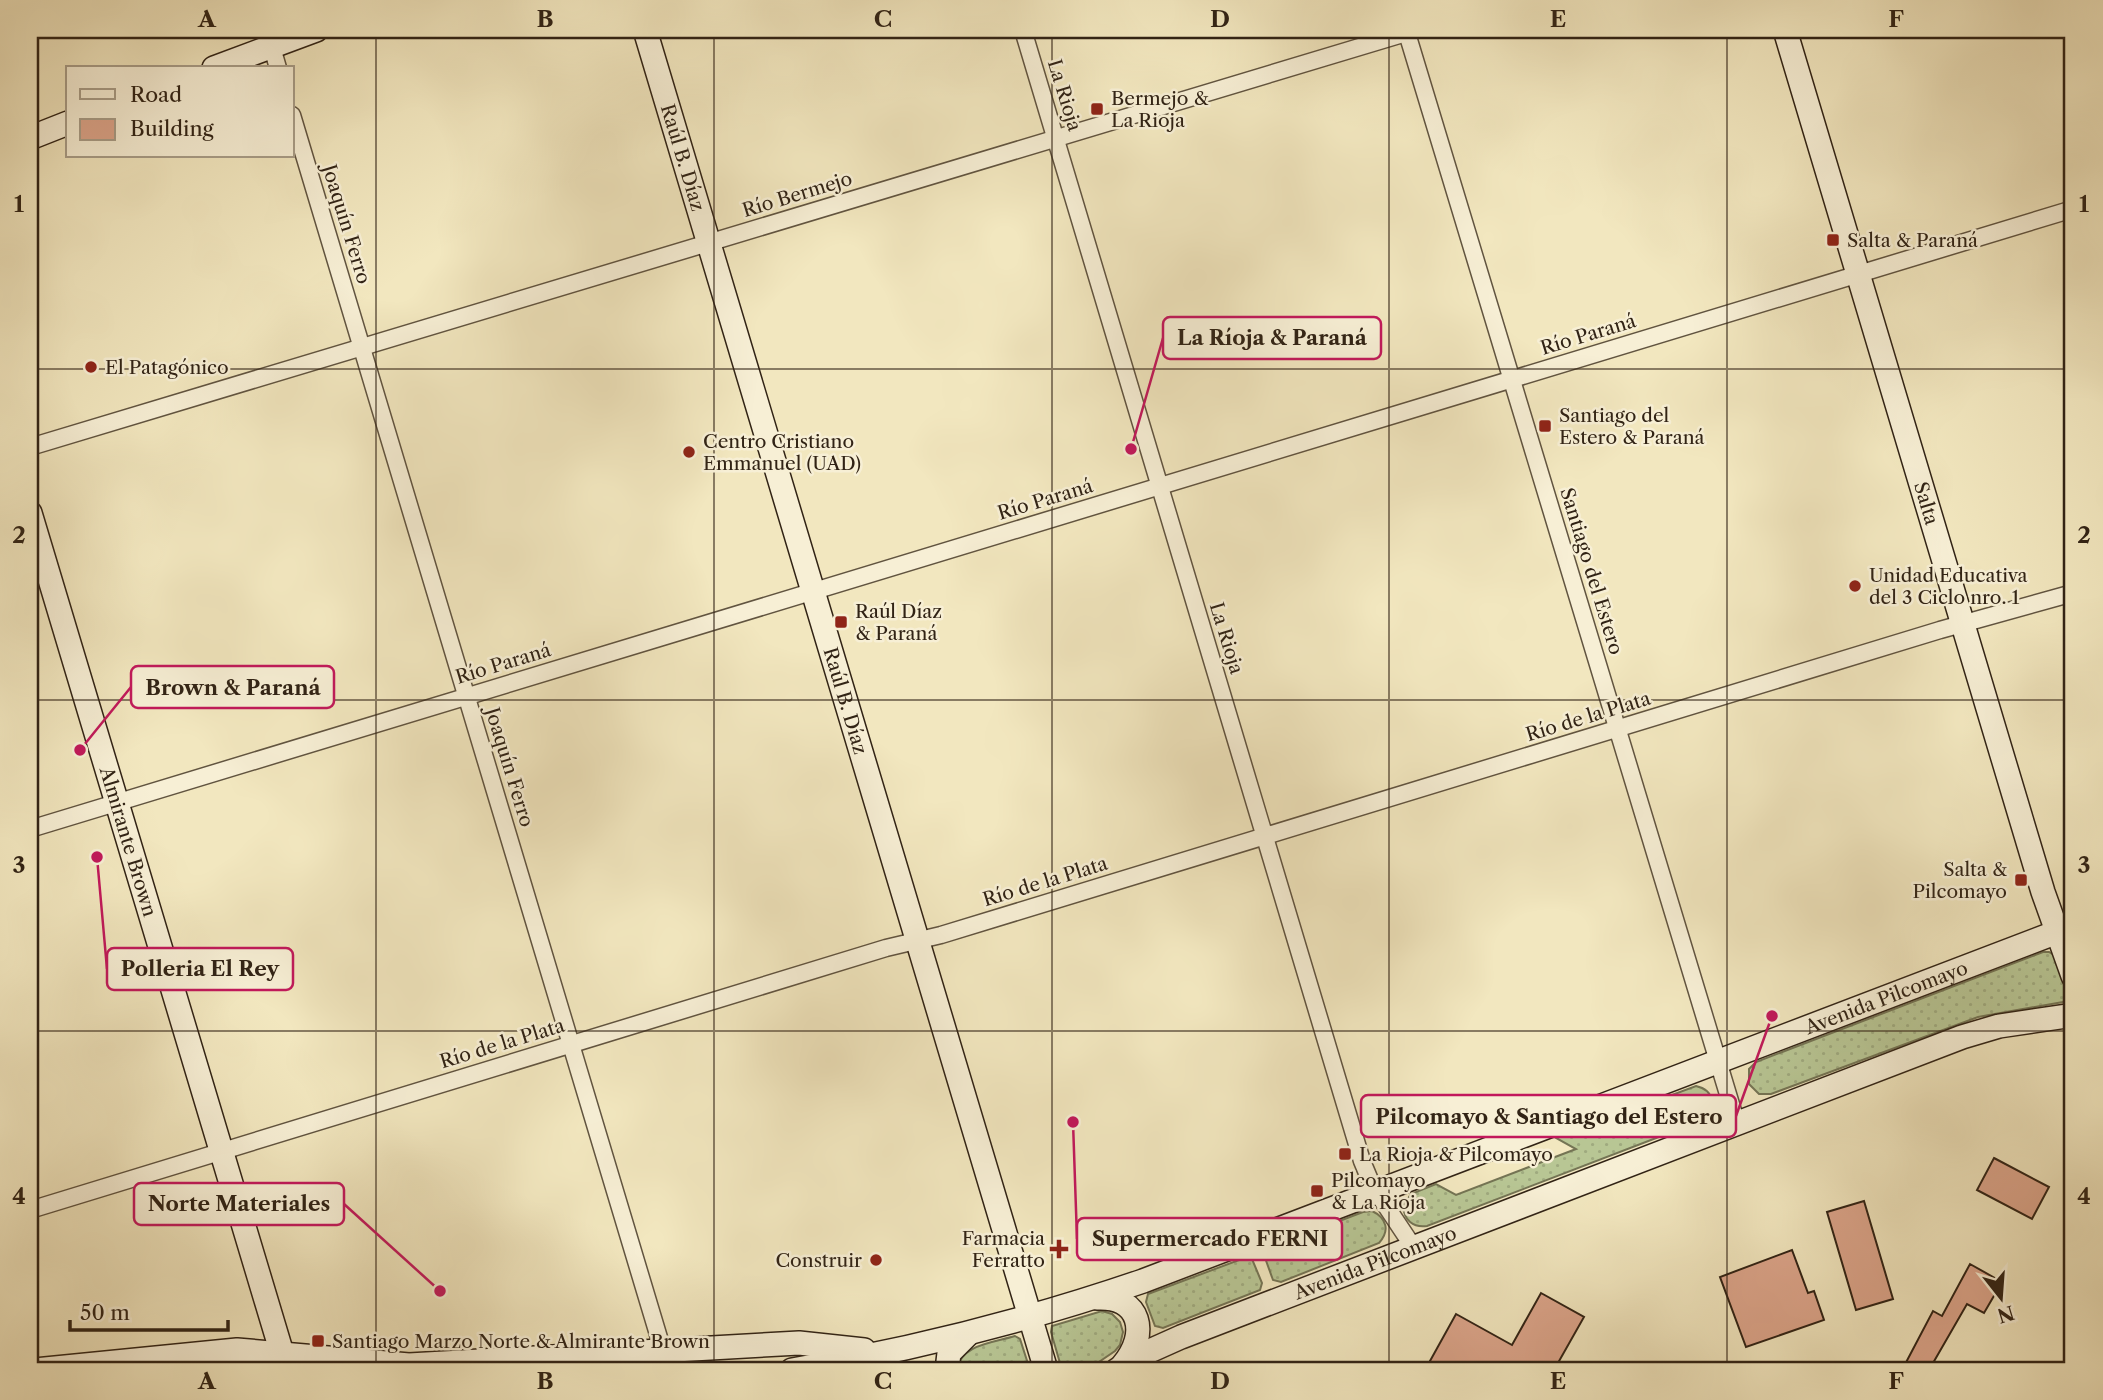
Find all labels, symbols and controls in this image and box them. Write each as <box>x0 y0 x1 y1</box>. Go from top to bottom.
text: A <box>197 5 217 33</box>
text: B <box>536 5 554 33</box>
text: C <box>874 5 892 33</box>
text: D <box>1210 5 1230 33</box>
text: E <box>1550 5 1566 33</box>
text: F <box>1888 5 1904 33</box>
street label: La Rioja <box>1043 56 1086 134</box>
legend <box>66 66 294 158</box>
text: Road <box>130 82 182 107</box>
place label: Bermejo & La Rioja <box>1111 87 1209 132</box>
street label: Raúl B. Díaz <box>656 101 709 214</box>
marker: Bermejo & La Rioja <box>1089 101 1105 117</box>
text: Building <box>130 116 215 141</box>
street label: Joaquín Ferro <box>317 159 376 287</box>
street label: Río Bermejo <box>739 167 855 222</box>
text: 1 <box>14 190 25 218</box>
text: 1 <box>2079 190 2090 218</box>
place label: Salta & Paraná <box>1847 229 1978 252</box>
marker: Salta & Paraná <box>1825 232 1841 248</box>
street label: Río Paraná <box>1538 309 1639 360</box>
callout: La Ríoja & Paraná <box>1163 317 1381 359</box>
text: La Ríoja & Paraná <box>1177 325 1368 350</box>
place label: El Patagónico <box>105 356 229 379</box>
marker: El Patagónico <box>83 359 99 375</box>
place label: Santiago del Estero & Paraná <box>1559 404 1705 449</box>
marker: Santiago del Estero & Paraná <box>1537 418 1553 434</box>
place label: Centro Cristiano Emmanuel (UAD) <box>703 430 861 475</box>
marker: Centro Cristiano Emmanuel (UAD) <box>681 444 697 460</box>
street label: Río Paraná <box>995 474 1096 525</box>
street label: Salta <box>1909 479 1943 528</box>
street label: Santiago del Estero <box>1555 485 1628 657</box>
text: 2 <box>12 521 26 549</box>
text: 2 <box>2077 521 2091 549</box>
place label: Unidad Educativa del 3 Ciclo nro. 1 <box>1869 564 2028 609</box>
marker: Unidad Educativa del 3 Ciclo nro. 1 <box>1847 578 1863 594</box>
street label: La Rioja <box>1205 599 1248 677</box>
place label: Raúl Díaz & Paraná <box>855 600 942 645</box>
marker: Raúl Díaz & Paraná <box>833 614 849 630</box>
street label: Río Paraná <box>453 638 554 689</box>
street label: Raúl B. Díaz <box>818 645 872 757</box>
callout: Brown & Paraná <box>131 666 334 708</box>
text: Brown & Paraná <box>145 675 322 700</box>
street label: Río de la Plata <box>1523 687 1653 746</box>
street label: Joaquín Ferro <box>480 702 539 830</box>
street label: Almirante Brown <box>94 763 161 919</box>
text: 3 <box>13 851 26 879</box>
text: 3 <box>2078 851 2091 879</box>
street label: Río de la Plata <box>980 852 1110 911</box>
place label: Salta & Pilcomayo <box>1912 858 2008 903</box>
marker: Salta & Pilcomayo <box>2013 872 2029 888</box>
callout: Polleria El Rey <box>107 948 293 990</box>
text: Polleria El Rey <box>121 956 280 981</box>
street label: Avenida Pilcomayo <box>1801 956 1971 1040</box>
street label: Río de la Plata <box>437 1014 567 1073</box>
callout: Pilcomayo & Santiago del Estero <box>1361 1095 1736 1137</box>
text: Pilcomayo & Santiago del Estero <box>1375 1104 1723 1129</box>
place label: La Rioja & Pilcomayo <box>1359 1143 1553 1166</box>
marker: La Rioja & Pilcomayo <box>1337 1146 1353 1162</box>
place label: Pilcomayo & La Rioja <box>1331 1169 1426 1214</box>
text: 4 <box>12 1182 26 1210</box>
text: 4 <box>2077 1182 2091 1210</box>
callout: Norte Materiales <box>134 1183 344 1225</box>
marker: Pilcomayo & La Rioja <box>1309 1183 1325 1199</box>
text: Norte Materiales <box>148 1191 330 1216</box>
callout: Supermercado FERNI <box>1077 1218 1342 1260</box>
street label: Avenida Pilcomayo <box>1290 1221 1460 1305</box>
text: Supermercado FERNI <box>1092 1226 1328 1251</box>
place label: Farmacia Ferratto <box>962 1227 1045 1272</box>
marker: Farmacia Ferratto <box>1051 1241 1067 1257</box>
place label: Construir <box>775 1249 862 1272</box>
marker: Construir <box>868 1252 884 1268</box>
north arrow <box>1966 1264 2036 1334</box>
scale bar <box>70 1288 228 1332</box>
text: 50 m <box>80 1300 130 1325</box>
text: N <box>1995 1300 2017 1327</box>
place label: Santiago Marzo Norte & Almirante Brown <box>332 1330 710 1353</box>
marker: Santiago Marzo Norte & Almirante Brown <box>310 1333 326 1349</box>
text: A <box>197 1367 217 1395</box>
text: B <box>536 1367 554 1395</box>
text: C <box>874 1367 892 1395</box>
text: D <box>1210 1367 1230 1395</box>
text: E <box>1550 1367 1566 1395</box>
text: F <box>1888 1367 1904 1395</box>

